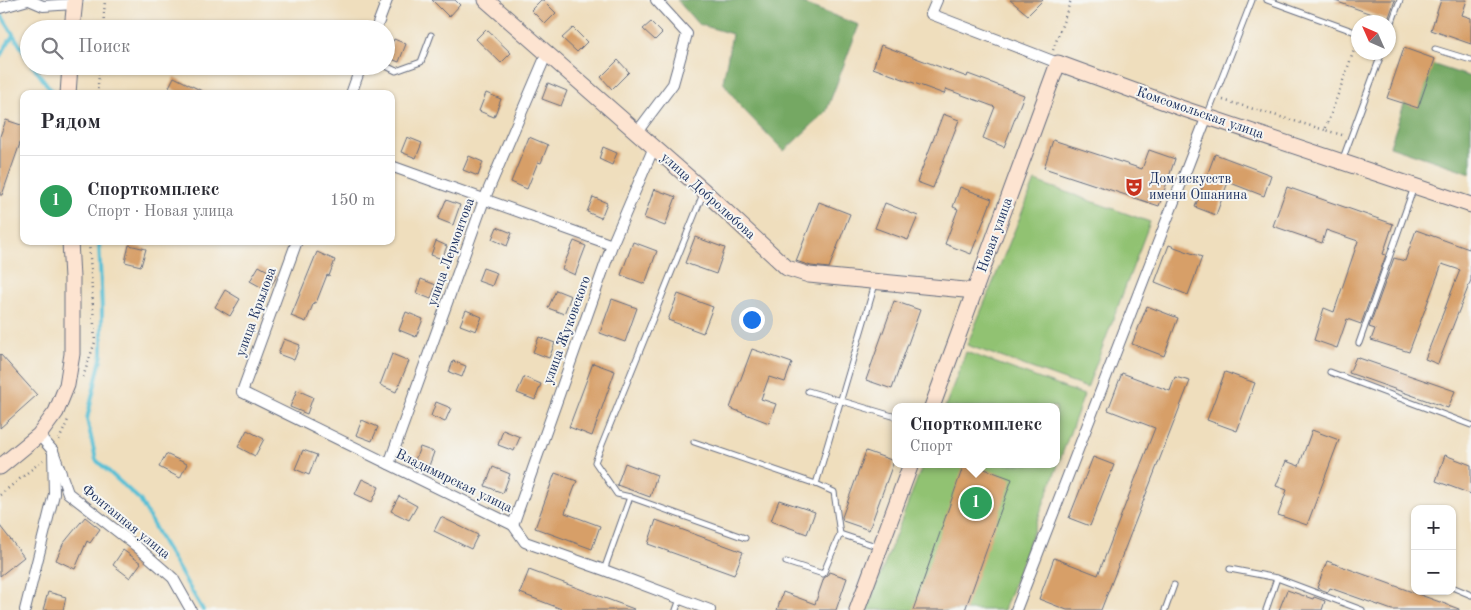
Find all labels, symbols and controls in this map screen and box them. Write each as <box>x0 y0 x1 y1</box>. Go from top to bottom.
north arrow <box>1351 15 1396 60</box>
search box <box>20 20 395 75</box>
icon: search <box>38 34 66 62</box>
text: Поиск <box>78 38 130 57</box>
street label: Комсомольская улица <box>1134 85 1266 141</box>
text: Рядом <box>40 112 101 133</box>
street label: улица Добролюбова <box>658 150 758 242</box>
place label: Дом искусств имени Ошанина <box>1149 172 1247 202</box>
theatre icon: Дом искусств имени Ошанина <box>1123 176 1145 198</box>
text: Спорткомплекс <box>87 181 220 200</box>
text: 1 <box>51 193 61 209</box>
text: 150 m <box>330 193 375 209</box>
street label: улица Лермонтова <box>425 196 477 308</box>
street label: Новая улица <box>975 196 1015 274</box>
text: Спорт · Новая улица <box>87 204 234 220</box>
street label: улица Крылова <box>233 265 279 359</box>
street label: улица Жуковского <box>541 274 593 386</box>
your location <box>739 307 765 333</box>
popup <box>892 403 1060 468</box>
text: Спорткомплекс <box>910 416 1042 435</box>
text: Спорт <box>910 439 953 455</box>
street label: Владимирская улица <box>393 447 515 515</box>
street label: Фонтанная улица <box>79 482 173 562</box>
pin: 1 <box>960 484 992 522</box>
map controls <box>1411 505 1456 595</box>
button: + <box>1411 505 1456 550</box>
button: − <box>1411 550 1456 595</box>

